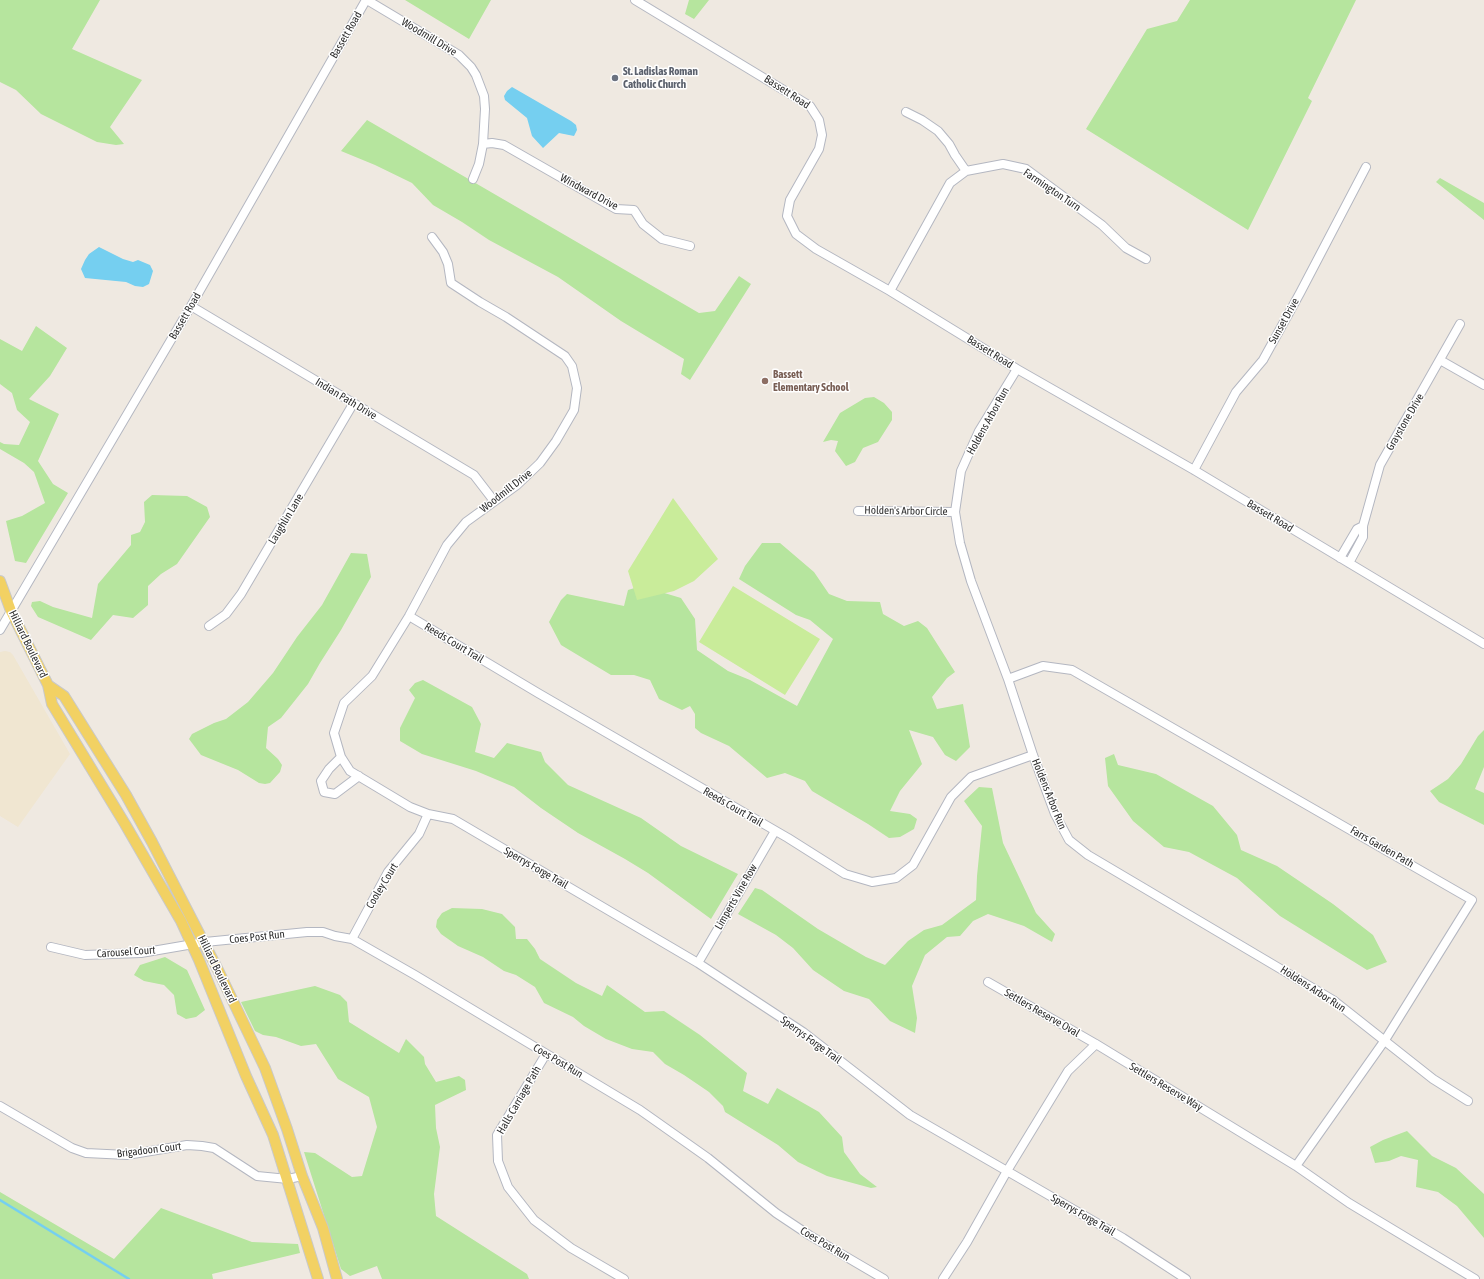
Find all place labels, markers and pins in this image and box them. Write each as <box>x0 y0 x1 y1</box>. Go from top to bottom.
place label: St. Ladislas Roman Catholic Church <box>623 65 698 91</box>
marker: St. Ladislas Roman Catholic Church <box>610 73 620 83</box>
place label: Bassett Elementary School <box>773 368 849 394</box>
marker: Bassett Elementary School <box>760 376 770 386</box>

